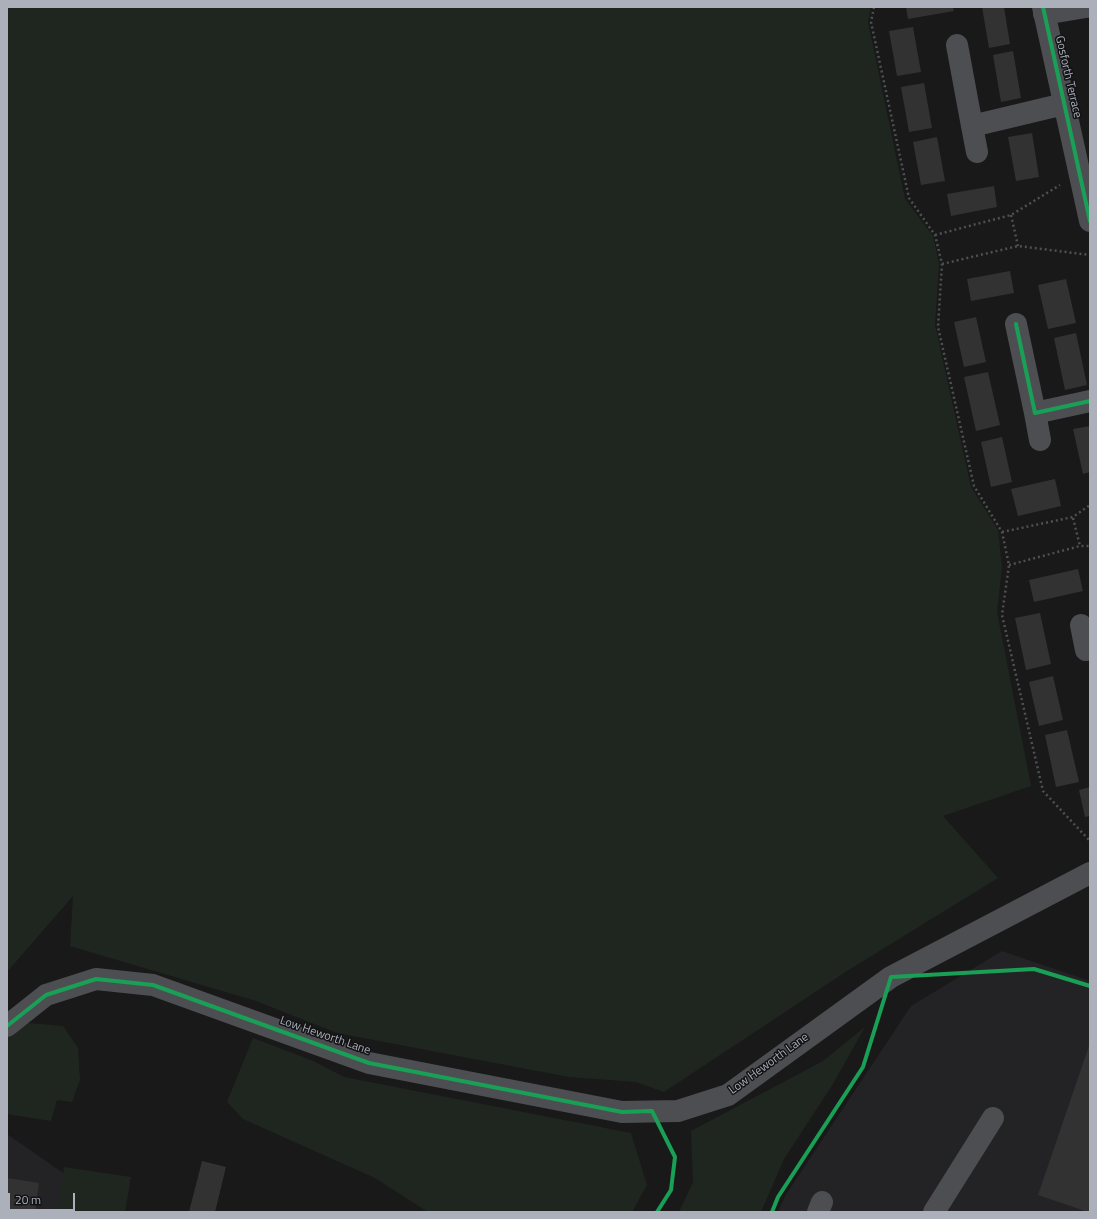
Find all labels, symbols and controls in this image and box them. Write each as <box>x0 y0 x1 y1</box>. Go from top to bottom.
street label: Gosforth Terrace <box>1052 35 1084 119</box>
street label: Low Heworth Lane <box>278 1014 372 1058</box>
street label: Low Heworth Lane <box>726 1030 812 1098</box>
scale bar <box>10 1185 77 1211</box>
text: 20 m <box>15 1190 41 1209</box>

